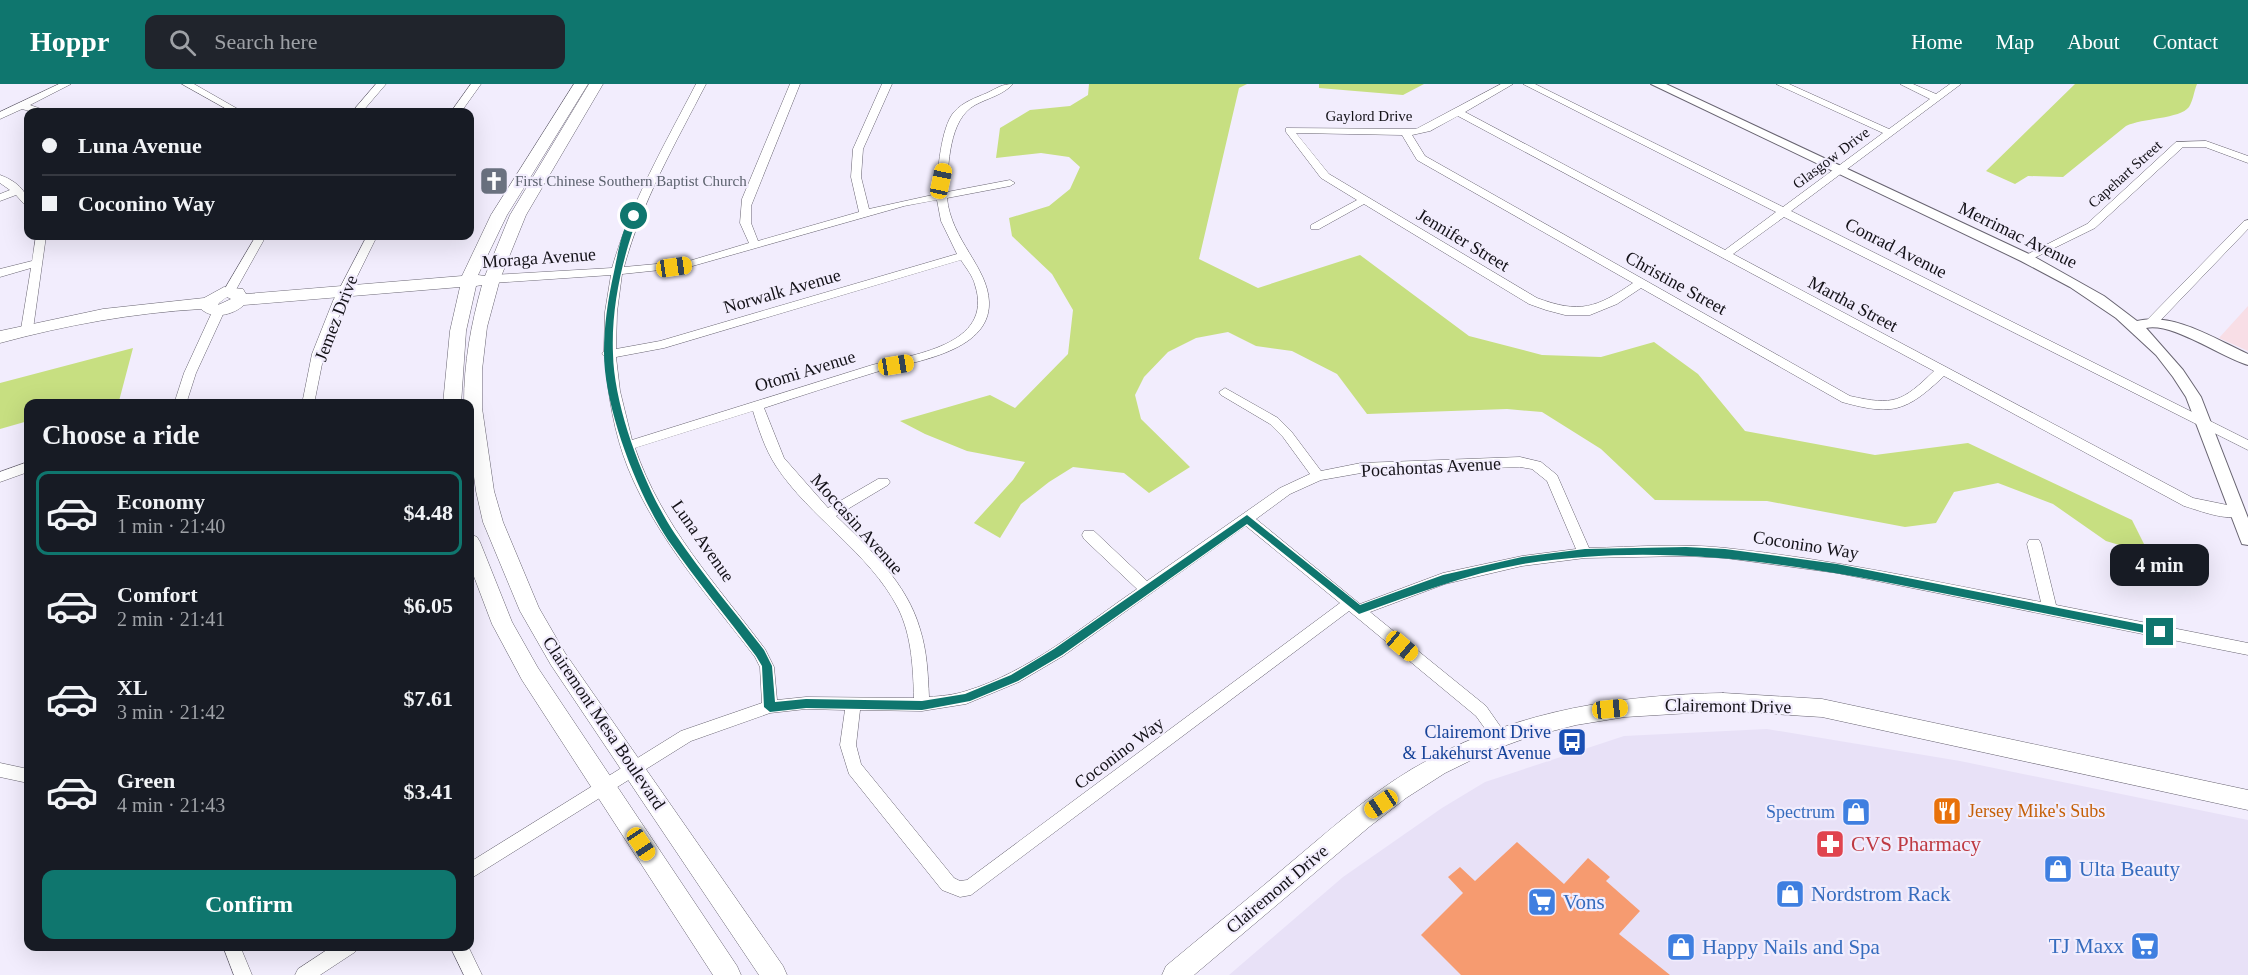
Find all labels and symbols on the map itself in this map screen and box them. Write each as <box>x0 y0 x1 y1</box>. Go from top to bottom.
street label: Gaylord Drive <box>1325 108 1413 124</box>
street label: Glasgow Drive <box>1790 124 1873 192</box>
street label: Capehart Street <box>2085 136 2165 211</box>
car <box>928 162 954 200</box>
church icon: First Chinese Southern Baptist Church <box>478 165 510 197</box>
place label: First Chinese Southern Baptist Church <box>515 173 747 189</box>
street label: Merrimac Avenue <box>1956 198 2080 272</box>
route start <box>620 202 647 229</box>
street label: Jennifer Street <box>1413 205 1513 275</box>
street label: Conrad Avenue <box>1842 214 1950 282</box>
street label: Moraga Avenue <box>481 244 597 272</box>
street label: Christine Street <box>1622 247 1730 319</box>
car <box>655 256 693 278</box>
street label: Norwalk Avenue <box>721 265 843 317</box>
street label: Jemez Drive <box>310 272 362 364</box>
street label: Martha Street <box>1805 272 1901 336</box>
street label: Otomi Avenue <box>752 346 858 396</box>
car <box>877 353 915 377</box>
street label: Pocahontas Avenue <box>1361 453 1502 481</box>
street label: Moccasin Avenue <box>807 470 907 578</box>
street label: Luna Avenue <box>668 496 738 586</box>
street label: Coconino Way <box>1752 527 1860 563</box>
callout: 4 min <box>2110 545 2210 587</box>
route end <box>2146 618 2173 645</box>
car <box>1382 628 1422 664</box>
street label: Clairemont Mesa Boulevard <box>539 633 669 813</box>
street label: Clairemont Drive <box>1665 695 1791 717</box>
car <box>1591 698 1629 720</box>
street label: Coconino Way <box>1070 713 1168 793</box>
place label: Clairemont Drive & Lakehurst Avenue <box>1402 722 1551 763</box>
bus stop icon: Clairemont Drive & Lakehurst Avenue <box>1556 726 1588 758</box>
car <box>1361 786 1401 822</box>
restaurant icon: Jersey Mike's Subs <box>1931 795 1963 827</box>
shop icon: Spectrum <box>1840 796 1872 828</box>
place label: Jersey Mike's Subs <box>1968 801 2105 821</box>
place label: Spectrum <box>1766 802 1835 822</box>
car <box>623 824 659 864</box>
pharmacy icon: CVS Pharmacy <box>1814 828 1846 860</box>
place label: CVS Pharmacy <box>1851 832 1982 856</box>
street label: Clairemont Drive <box>1222 841 1332 937</box>
shop icon: Ulta Beauty <box>2042 853 2074 885</box>
place label: Ulta Beauty <box>2079 857 2180 881</box>
shop icon: Nordstrom Rack <box>1774 878 1806 910</box>
place label: Nordstrom Rack <box>1811 882 1951 906</box>
supermarket icon: Vons <box>1526 886 1558 918</box>
place label: Vons <box>1563 890 1605 914</box>
supermarket icon: TJ Maxx <box>2129 930 2161 962</box>
shop icon: Happy Nails and Spa <box>1665 931 1697 963</box>
place label: TJ Maxx <box>2049 934 2124 958</box>
place label: Happy Nails and Spa <box>1702 935 1881 959</box>

